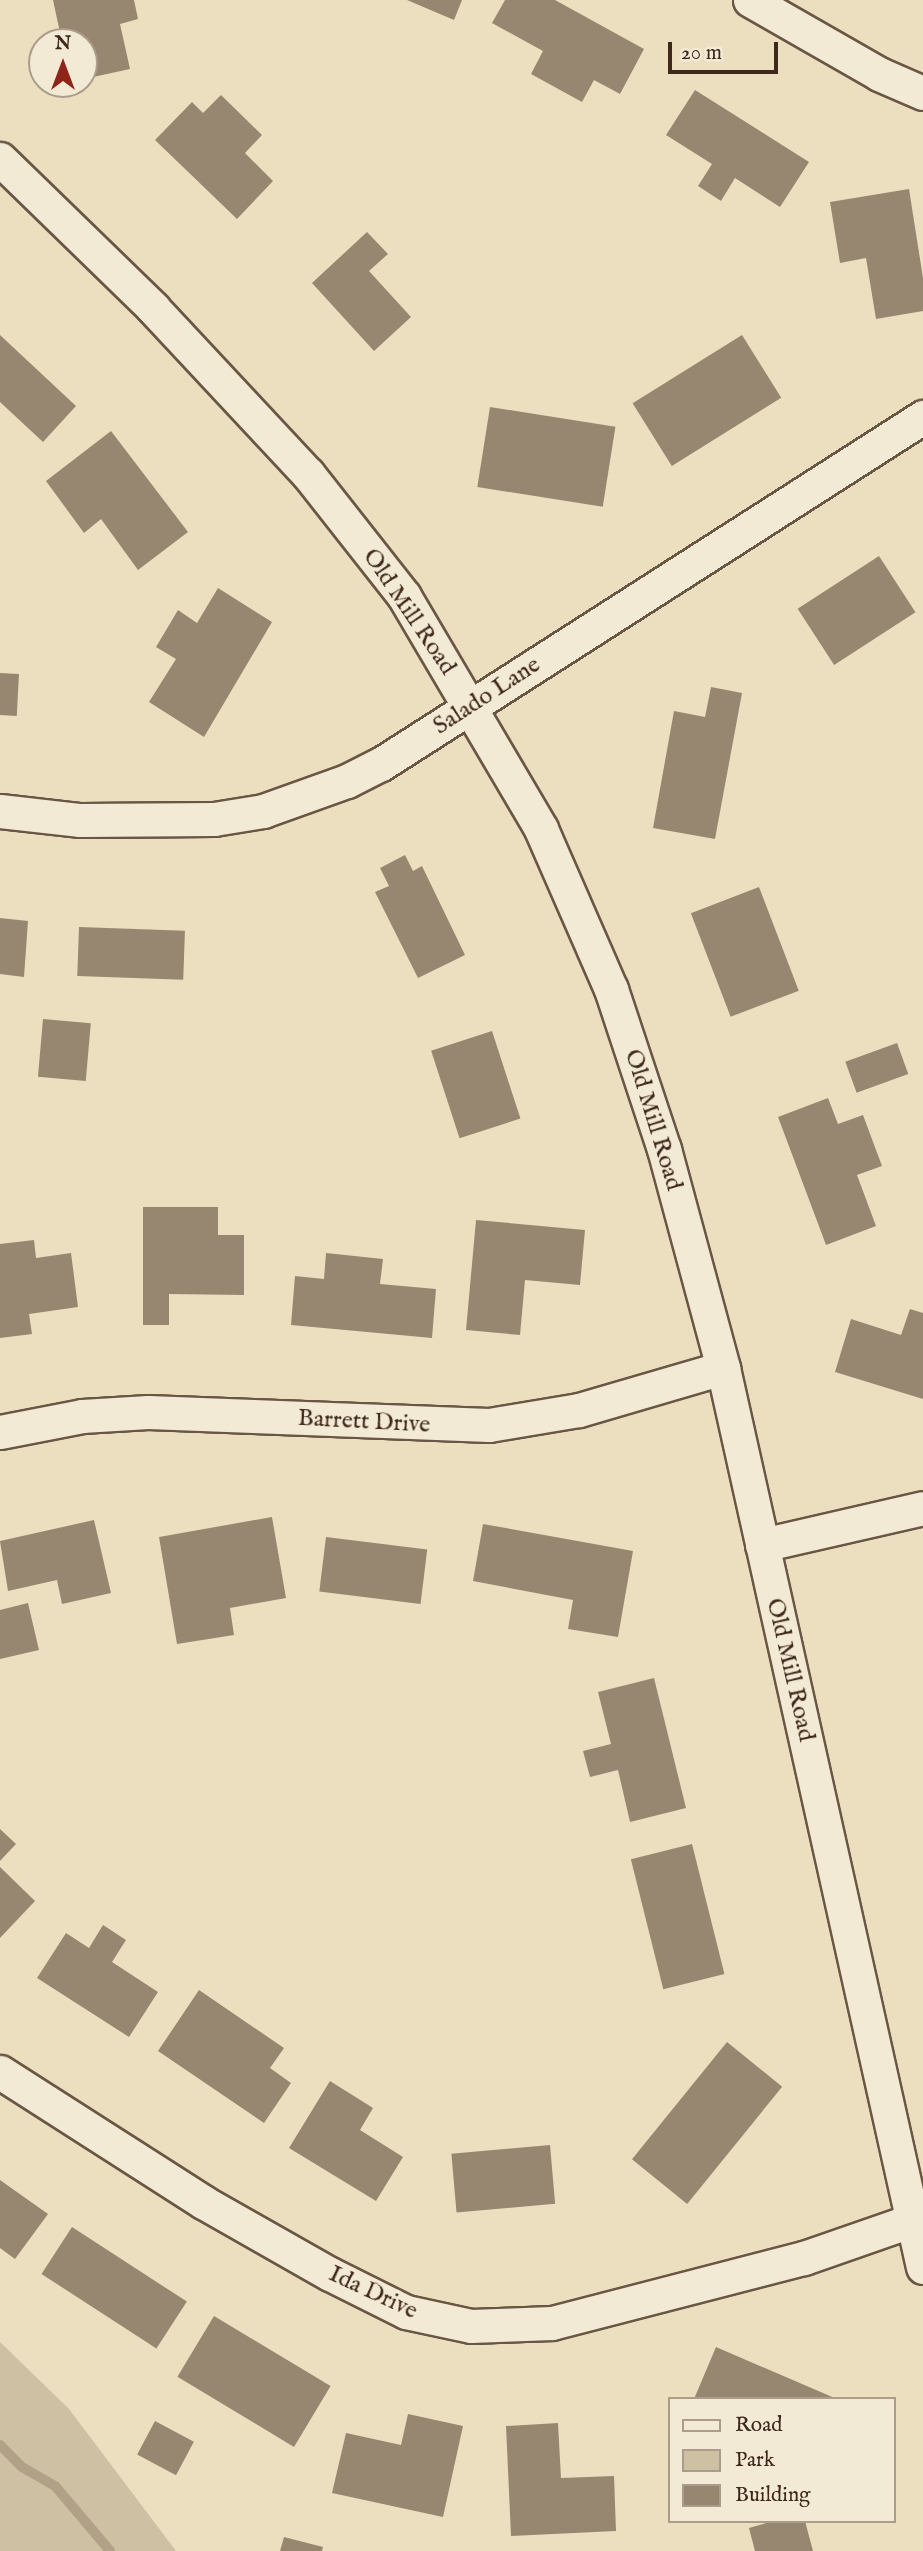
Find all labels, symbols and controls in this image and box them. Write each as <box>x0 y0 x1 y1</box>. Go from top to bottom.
north arrow <box>28 28 98 98</box>
scale bar <box>671 28 781 72</box>
text: N <box>55 32 71 56</box>
text: 20 m <box>681 40 722 67</box>
street label: Old Mill Road <box>356 543 462 681</box>
street label: Salado Lane <box>428 651 546 741</box>
street label: Old Mill Road <box>618 1046 688 1194</box>
street label: Barrett Drive <box>297 1404 431 1440</box>
street label: Old Mill Road <box>760 1596 820 1744</box>
street label: Ida Drive <box>324 2260 422 2326</box>
legend <box>668 2397 895 2523</box>
text: Road <box>735 2412 782 2439</box>
text: Park <box>735 2447 775 2474</box>
text: Building <box>735 2482 810 2509</box>

